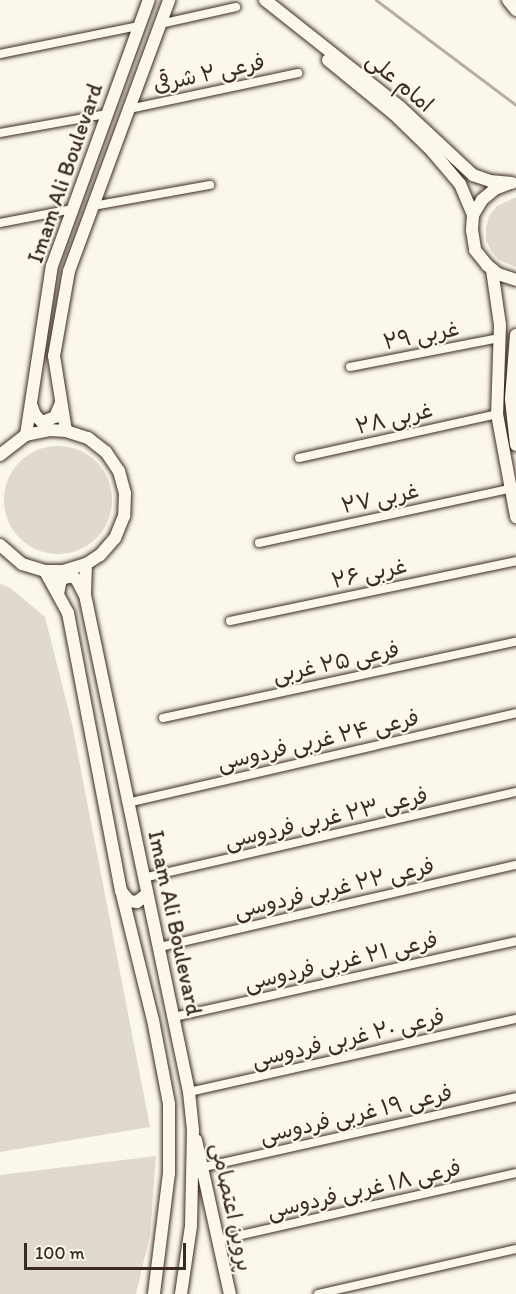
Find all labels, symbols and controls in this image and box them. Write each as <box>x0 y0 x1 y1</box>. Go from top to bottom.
street label: امام علی <box>361 46 439 118</box>
street label: فرعی ۲ شرقی <box>151 48 267 98</box>
street label: Imam Ali Boulevard <box>22 80 108 266</box>
street label: ۲۹ غربی <box>381 315 461 355</box>
street label: ۲۸ غربی <box>353 396 435 440</box>
street label: ۲۷ غربی <box>339 477 421 519</box>
street label: ۲۶ غربی <box>329 552 409 594</box>
street label: فرعی ۲۵ غربی <box>270 636 402 688</box>
street label: فرعی ۲۴ غربی فردوسی <box>215 704 421 776</box>
street label: فرعی ۲۳ غربی فردوسی <box>222 782 430 854</box>
street label: Imam Ali Boulevard <box>142 828 208 1018</box>
street label: فرعی ۲۲ غربی فردوسی <box>231 852 437 924</box>
street label: فرعی ۲۱ غربی فردوسی <box>242 926 440 996</box>
street label: فرعی ۲۰ غربی فردوسی <box>249 1003 447 1073</box>
street label: فرعی ۱۹ غربی فردوسی <box>257 1079 455 1149</box>
street label: پروین اعتصامی <box>206 1140 258 1274</box>
street label: فرعی ۱۸ غربی فردوسی <box>264 1154 464 1224</box>
scale bar <box>27 1231 189 1269</box>
text: 100 m <box>35 1242 85 1264</box>

